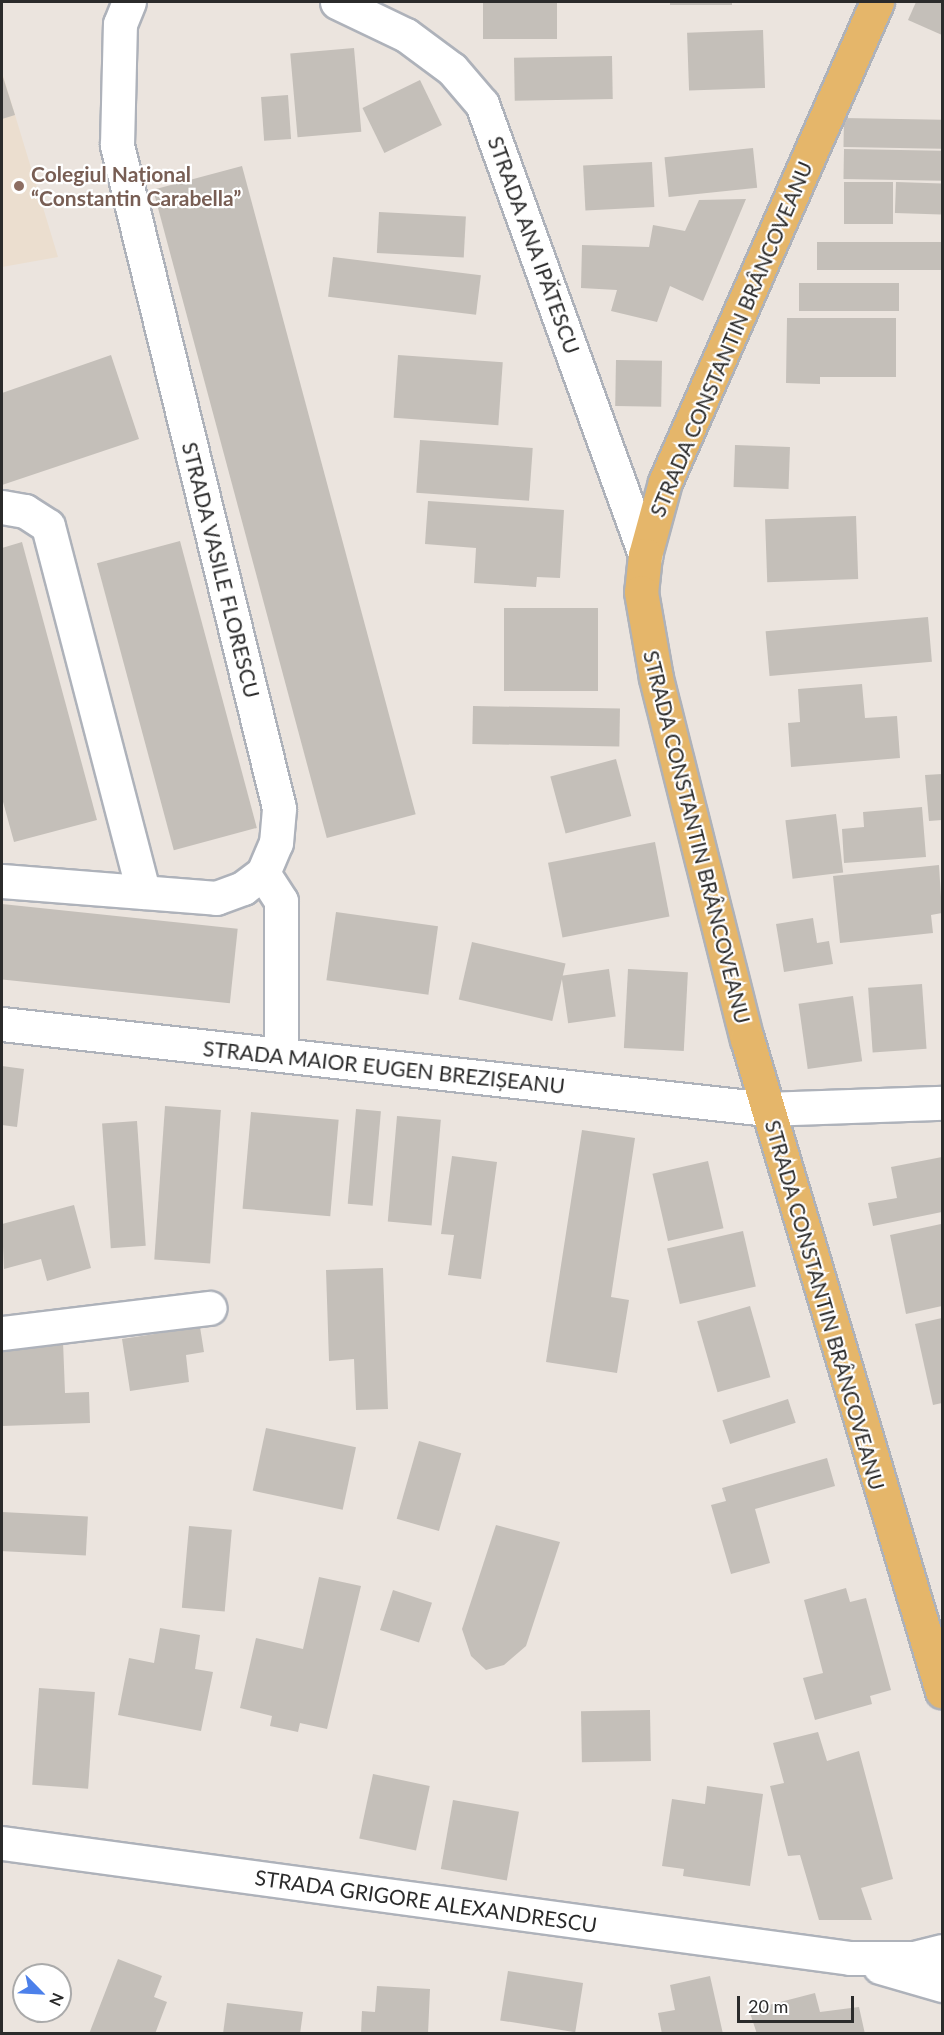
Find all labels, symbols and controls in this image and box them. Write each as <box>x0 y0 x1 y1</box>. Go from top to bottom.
street label: STRADA ANA IPĂTESCU <box>483 132 585 358</box>
street label: STRADA CONSTANTIN BRÂNCOVEANU <box>644 157 818 521</box>
place label: Colegiul Național “Constantin Carabella” <box>31 161 241 211</box>
marker: Colegiul Național “Constantin Carabella” <box>12 179 26 193</box>
street label: STRADA VASILE FLORESCU <box>177 439 265 701</box>
street label: STRADA CONSTANTIN BRÂNCOVEANU <box>638 648 756 1026</box>
street label: STRADA MAIOR EUGEN BREZIȘEANU <box>202 1035 566 1099</box>
street label: STRADA CONSTANTIN BRÂNCOVEANU <box>760 1117 890 1493</box>
street label: STRADA GRIGORE ALEXANDRESCU <box>253 1864 599 1938</box>
north arrow <box>12 1963 72 2023</box>
scale bar <box>740 1984 857 2022</box>
text: N <box>46 1990 68 2009</box>
text: 20 m <box>748 1995 788 2017</box>

